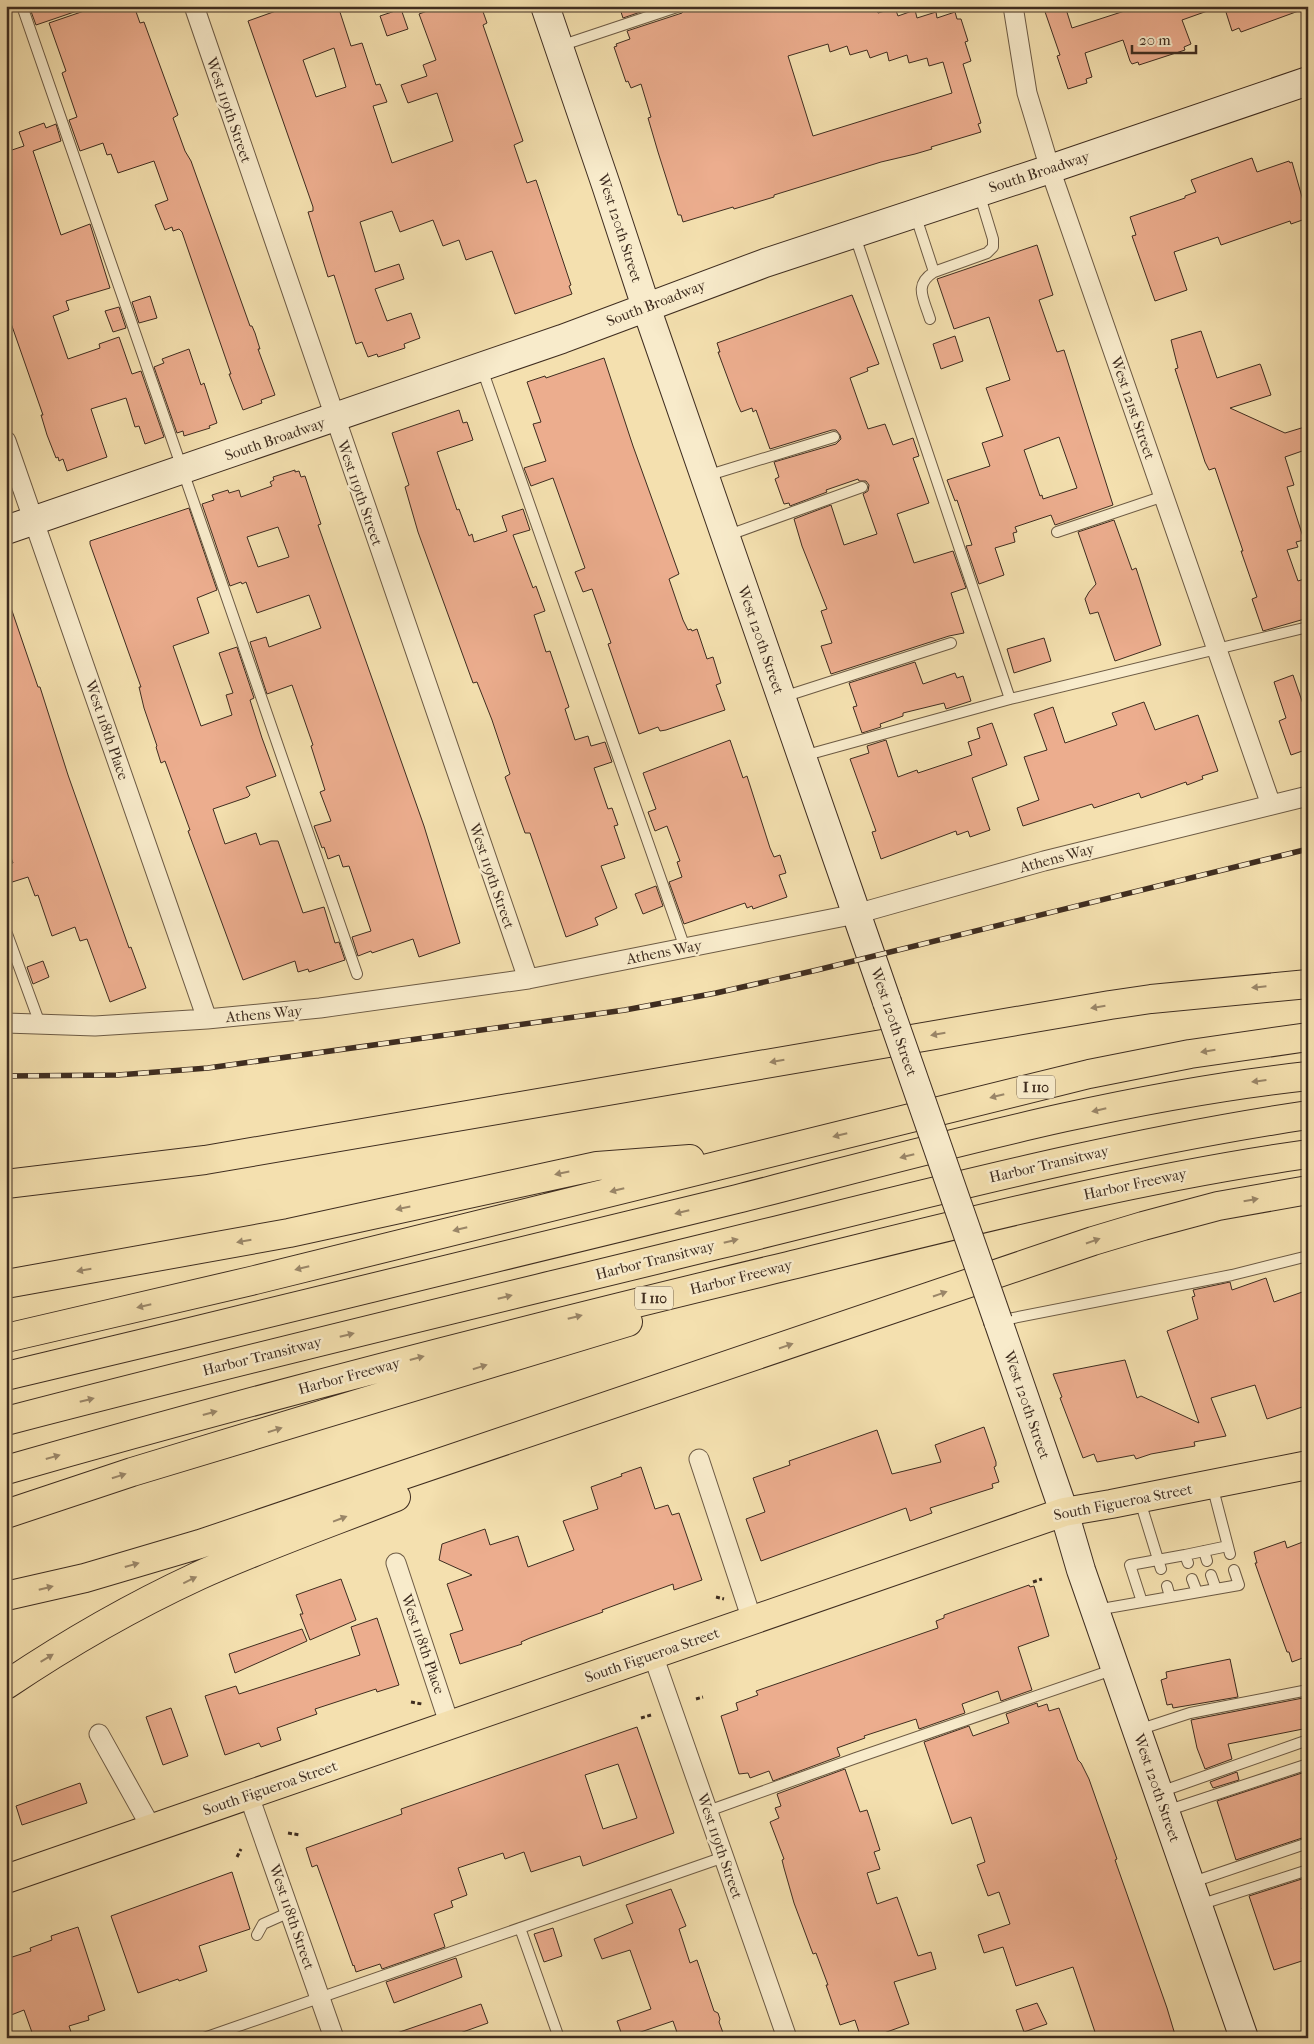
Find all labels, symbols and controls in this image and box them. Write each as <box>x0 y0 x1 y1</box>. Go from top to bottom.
scale bar <box>1132 22 1195 54</box>
text: 20 m <box>1139 31 1171 49</box>
street label: West 119th Street <box>202 54 256 166</box>
street label: South Broadway <box>986 147 1093 197</box>
street label: West 120th Street <box>594 170 646 285</box>
street label: South Broadway <box>604 275 709 330</box>
street label: West 121st Street <box>1107 353 1159 462</box>
street label: South Broadway <box>222 413 329 465</box>
street label: West 119th Street <box>333 437 387 549</box>
street label: West 120th Street <box>734 583 788 697</box>
street label: West 118th Place <box>81 677 133 783</box>
street label: West 119th Street <box>465 820 519 932</box>
street label: Athens Way <box>1017 839 1097 877</box>
street label: Athens Way <box>624 936 704 968</box>
street label: West 120th Street <box>867 965 921 1079</box>
one-way arrow <box>1251 984 1267 992</box>
street label: Athens Way <box>224 1002 304 1026</box>
one-way arrow <box>1090 1004 1106 1012</box>
one-way arrow <box>929 1031 945 1039</box>
one-way arrow <box>1199 1047 1215 1055</box>
one-way arrow <box>769 1058 785 1066</box>
road number: I 110 <box>1017 1076 1055 1098</box>
one-way arrow <box>1251 1077 1267 1085</box>
one-way arrow <box>990 1092 1005 1100</box>
one-way arrow <box>1091 1106 1107 1114</box>
one-way arrow <box>832 1131 847 1139</box>
street label: Harbor Transitway <box>987 1141 1112 1187</box>
one-way arrow <box>900 1152 915 1160</box>
street label: Harbor Freeway <box>1082 1164 1189 1204</box>
one-way arrow <box>554 1169 569 1177</box>
one-way arrow <box>610 1186 625 1194</box>
one-way arrow <box>1243 1196 1259 1204</box>
one-way arrow <box>395 1204 410 1212</box>
one-way arrow <box>674 1208 689 1216</box>
one-way arrow <box>452 1225 467 1233</box>
street label: Harbor Transitway <box>594 1236 717 1284</box>
one-way arrow <box>235 1237 251 1245</box>
one-way arrow <box>723 1237 738 1245</box>
one-way arrow <box>1086 1237 1101 1244</box>
street label: Harbor Freeway <box>688 1255 795 1298</box>
one-way arrow <box>294 1264 309 1272</box>
one-way arrow <box>75 1266 91 1274</box>
road number: I 110 <box>635 1286 673 1310</box>
one-way arrow <box>932 1290 947 1297</box>
one-way arrow <box>497 1293 512 1301</box>
one-way arrow <box>136 1302 151 1310</box>
one-way arrow <box>567 1313 582 1321</box>
one-way arrow <box>339 1331 354 1339</box>
street label: Harbor Transitway <box>201 1332 324 1380</box>
one-way arrow <box>779 1342 794 1350</box>
street label: West 120th Street <box>1000 1348 1054 1462</box>
street label: Harbor Freeway <box>296 1353 403 1398</box>
one-way arrow <box>410 1354 425 1362</box>
one-way arrow <box>473 1363 488 1371</box>
one-way arrow <box>80 1396 95 1404</box>
one-way arrow <box>202 1409 217 1417</box>
one-way arrow <box>267 1425 282 1433</box>
one-way arrow <box>46 1452 61 1460</box>
one-way arrow <box>112 1472 127 1480</box>
street label: South Figueroa Street <box>1052 1480 1194 1524</box>
one-way arrow <box>333 1515 348 1523</box>
one-way arrow <box>124 1560 139 1568</box>
one-way arrow <box>183 1576 197 1584</box>
one-way arrow <box>38 1584 53 1592</box>
street label: West 118th Place <box>397 1591 449 1697</box>
street label: South Figueroa Street <box>582 1623 722 1686</box>
one-way arrow <box>41 1653 54 1663</box>
street label: West 120th Street <box>1130 1731 1184 1845</box>
street label: South Figueroa Street <box>200 1756 340 1819</box>
street label: West 119th Street <box>693 1790 747 1902</box>
street label: West 118th Street <box>265 1861 319 1973</box>

